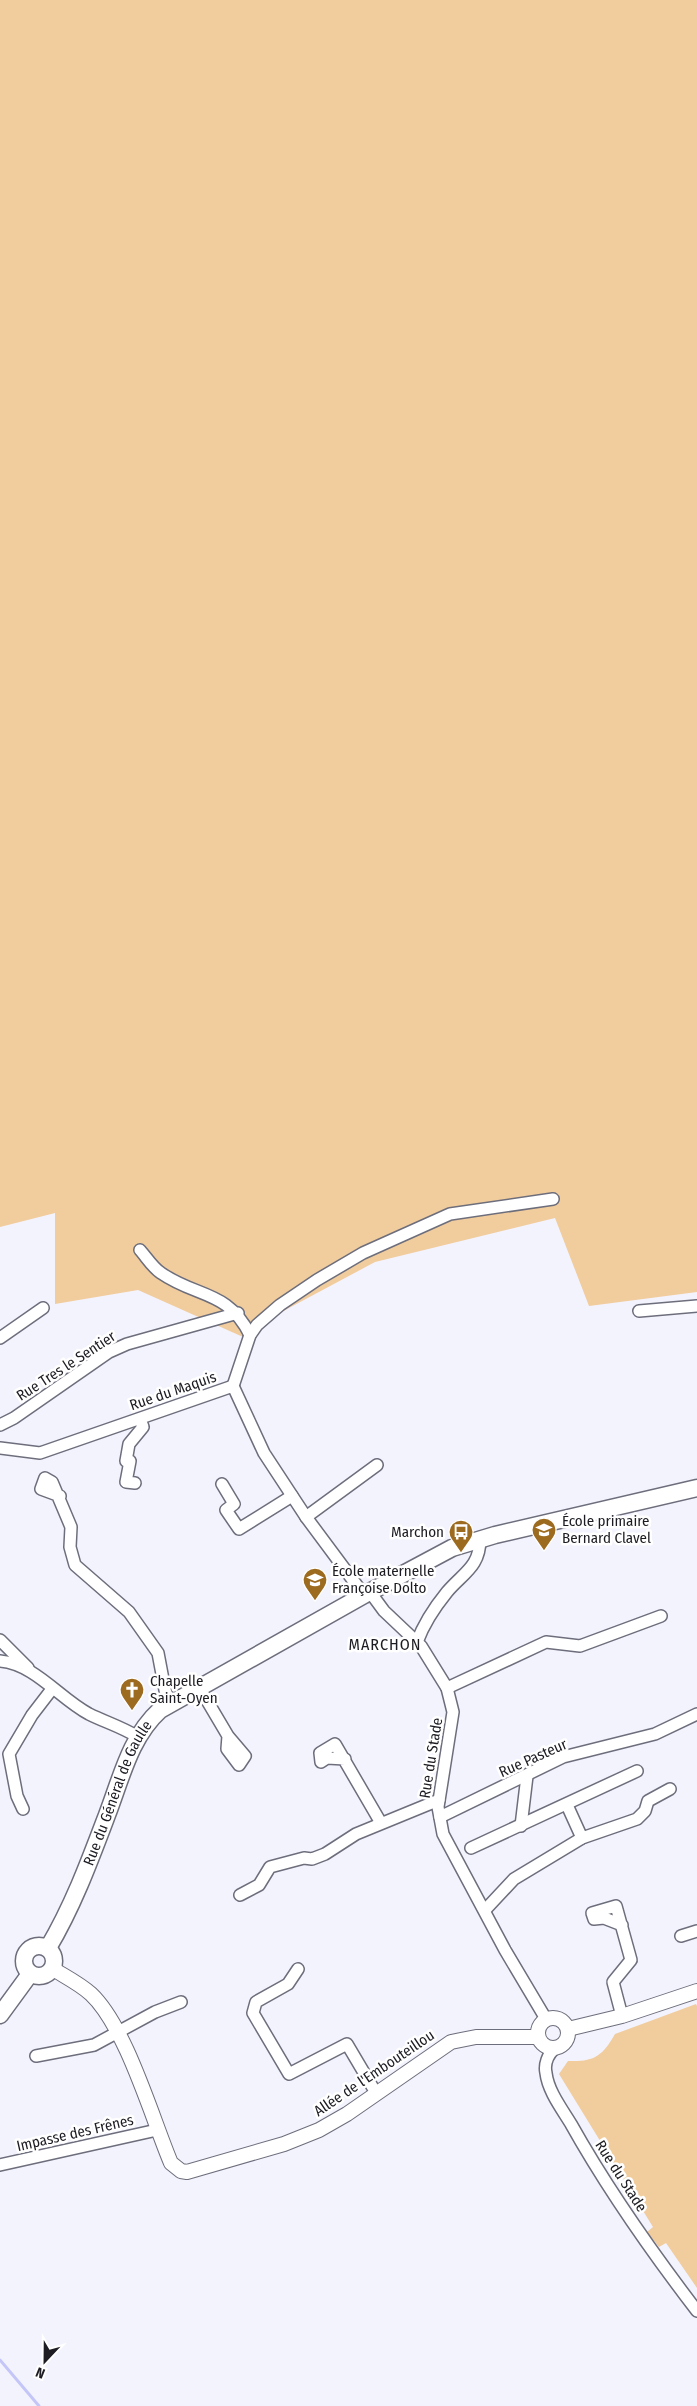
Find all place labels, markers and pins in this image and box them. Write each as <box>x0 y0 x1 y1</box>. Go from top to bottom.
place label: École primaire Bernard Clavel <box>562 1512 651 1547</box>
school or university icon: École primaire Bernard Clavel <box>531 1517 557 1551</box>
bus stop icon: Marchon <box>448 1519 474 1553</box>
place label: Marchon <box>391 1523 444 1541</box>
place label: École maternelle Françoise Dolto <box>332 1562 434 1597</box>
school or university icon: École maternelle Françoise Dolto <box>302 1567 328 1601</box>
place label: Chapelle Saint-Oyen <box>150 1672 218 1707</box>
church icon: Chapelle Saint-Oyen <box>119 1677 145 1711</box>

